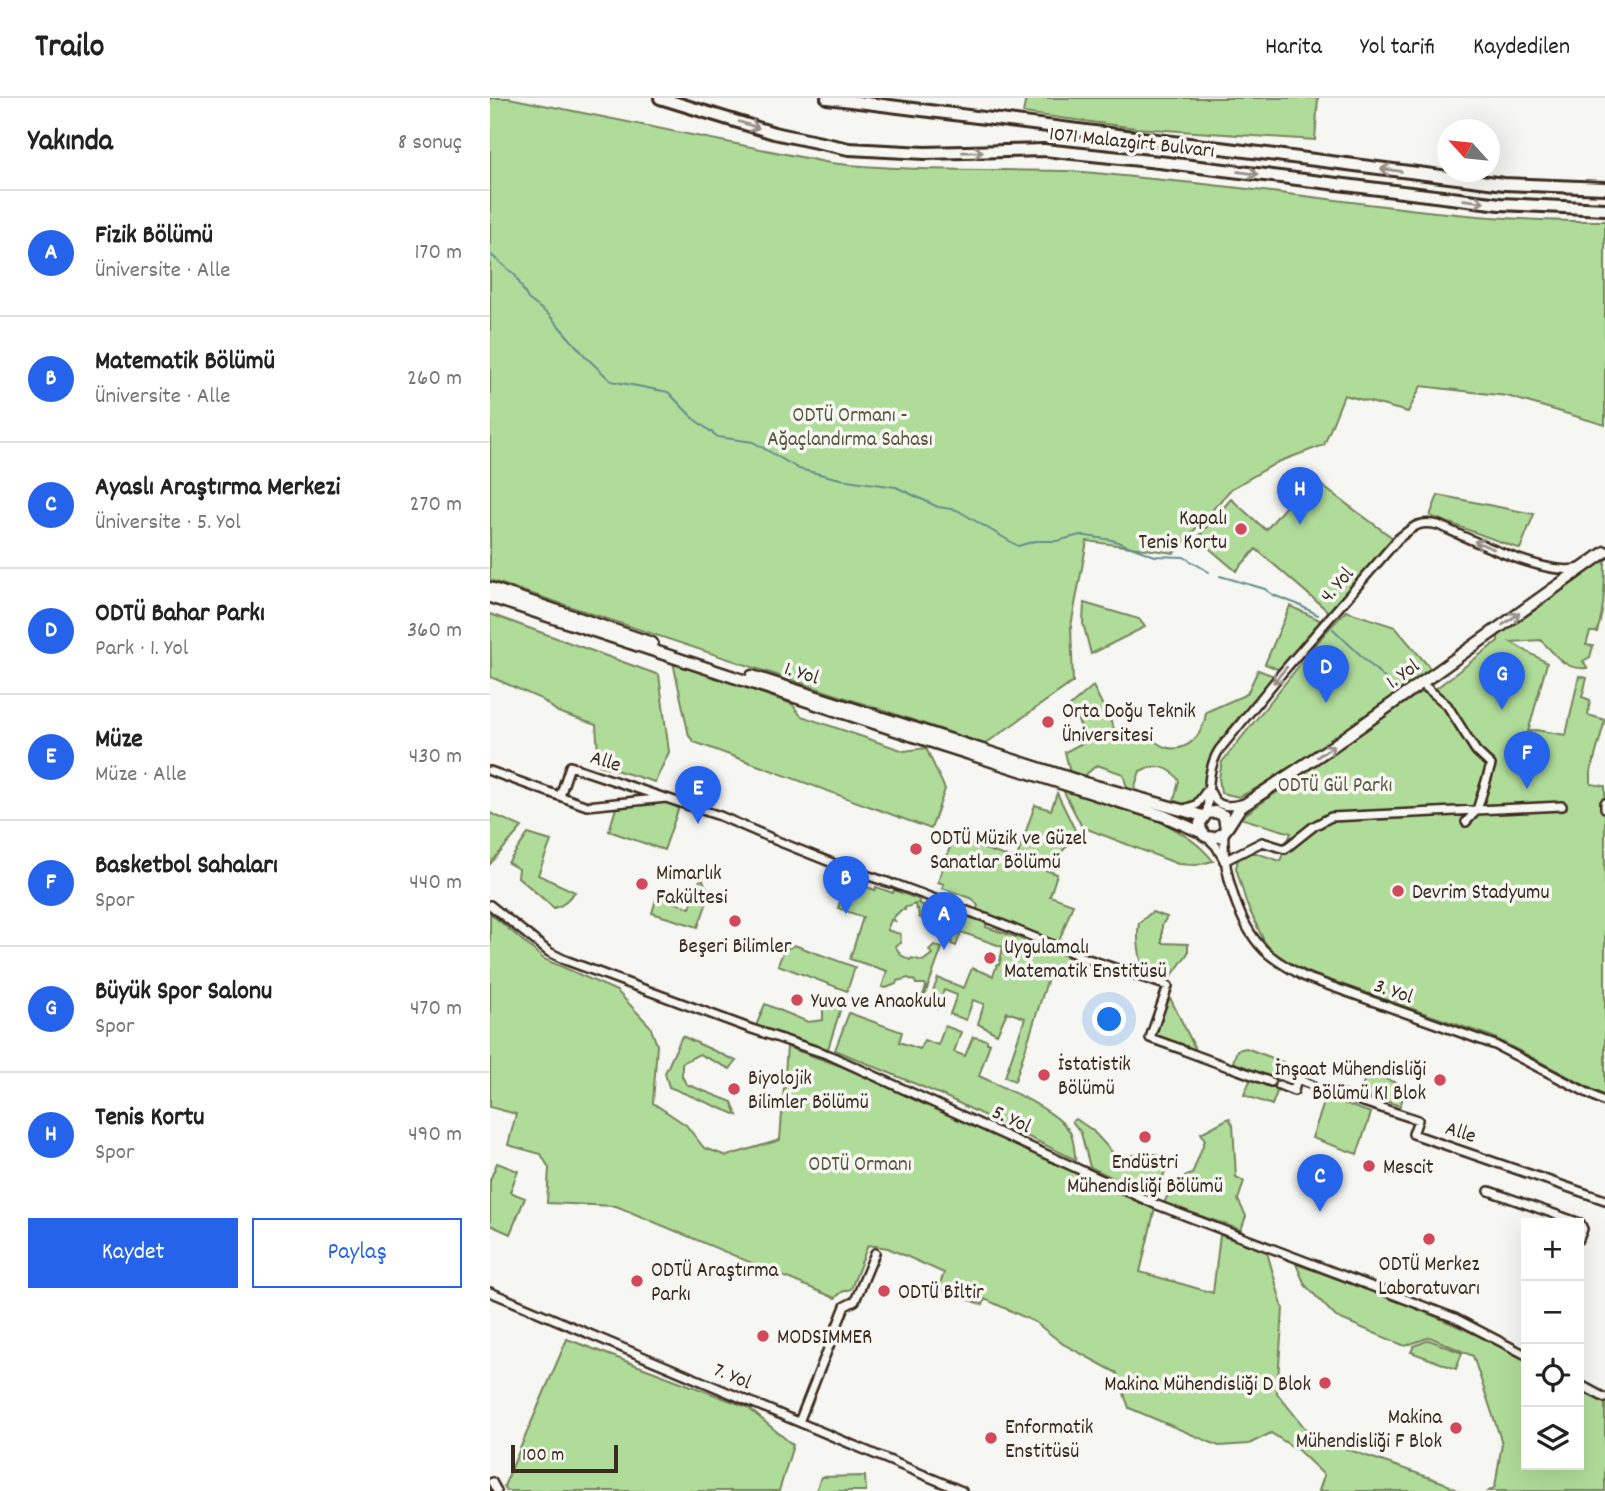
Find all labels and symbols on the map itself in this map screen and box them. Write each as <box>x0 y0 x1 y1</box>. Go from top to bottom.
north arrow <box>1437 119 1500 182</box>
one-way arrow <box>737 120 759 132</box>
street label: 1071 Malazgirt Bulvarı <box>1048 120 1216 168</box>
one-way arrow <box>961 145 984 159</box>
one-way arrow <box>1380 163 1403 176</box>
one-way arrow <box>1236 167 1259 180</box>
one-way arrow <box>1462 194 1485 207</box>
park label: ODTÜ Ormanı - Ağaçlandırma Sahası <box>767 402 933 456</box>
pin: H <box>1277 467 1323 525</box>
place label: Kapalı Tenis Kortu <box>1139 505 1227 559</box>
marker: Kapalı Tenis Kortu <box>1233 521 1249 537</box>
one-way arrow <box>1474 537 1496 550</box>
street label: 4. Yol <box>1314 561 1362 611</box>
one-way arrow <box>1501 612 1520 626</box>
pin: D <box>1303 645 1349 703</box>
pin: G <box>1479 652 1525 710</box>
street label: 1. Yol <box>1381 653 1427 698</box>
street label: 1. Yol <box>780 655 822 695</box>
one-way arrow <box>1272 666 1288 684</box>
place label: Orta Doğu Teknik Üniversitesi <box>1062 698 1196 752</box>
marker: Orta Doğu Teknik Üniversitesi <box>1040 714 1056 730</box>
pin: F <box>1504 731 1550 789</box>
street label: Alle <box>586 744 624 782</box>
one-way arrow <box>1316 744 1335 758</box>
pin: E <box>675 766 721 824</box>
park label: ODTÜ Gül Parkı <box>1278 772 1392 802</box>
place label: ODTÜ Müzik ve Güzel Sanatlar Bölümü <box>930 825 1087 879</box>
marker: ODTÜ Müzik ve Güzel Sanatlar Bölümü <box>908 841 924 857</box>
pin: B <box>823 856 869 914</box>
place label: Mimarlık Fakültesi <box>656 860 728 914</box>
marker: Mimarlık Fakültesi <box>634 876 650 892</box>
place label: Devrim Stadyumu <box>1412 879 1549 909</box>
marker: Devrim Stadyumu <box>1390 883 1406 899</box>
pin: A <box>921 892 967 950</box>
marker: Beşeri Bilimler <box>727 913 743 929</box>
place label: Beşeri Bilimler <box>678 933 792 963</box>
place label: Uygulamalı Matematik Enstitüsü <box>1004 934 1167 988</box>
marker: Uygulamalı Matematik Enstitüsü <box>982 950 998 966</box>
street label: 3. Yol <box>1369 972 1417 1013</box>
place label: Yuva ve Anaokulu <box>811 988 946 1018</box>
marker: Yuva ve Anaokulu <box>789 992 805 1008</box>
your location <box>1092 1002 1126 1036</box>
place label: İstatistik Bölümü <box>1058 1051 1131 1105</box>
place label: İnşaat Mühendisliği Bölümü K1 Blok <box>1275 1056 1426 1110</box>
place label: Biyolojik Bilimler Bölümü <box>748 1065 869 1119</box>
marker: İstatistik Bölümü <box>1036 1067 1052 1083</box>
marker: İnşaat Mühendisliği Bölümü K1 Blok <box>1432 1072 1448 1088</box>
marker: Biyolojik Bilimler Bölümü <box>726 1081 742 1097</box>
street label: 5. Yol <box>986 1099 1035 1143</box>
street label: Alle <box>1441 1115 1479 1153</box>
marker: Endüstri Mühendisliği Bölümü <box>1137 1129 1153 1145</box>
place label: Endüstri Mühendisliği Bölümü <box>1067 1149 1223 1203</box>
park label: ODTÜ Ormanı <box>808 1151 912 1181</box>
pin: C <box>1297 1154 1343 1212</box>
place label: Mescit <box>1383 1154 1434 1184</box>
marker: Mescit <box>1361 1158 1377 1174</box>
marker: ODTÜ Merkez Laboratuvarı <box>1421 1231 1437 1247</box>
place label: ODTÜ Merkez Laboratuvarı <box>1378 1251 1480 1305</box>
place label: ODTÜ Araştırma Parkı <box>651 1257 780 1311</box>
marker: ODTÜ Araştırma Parkı <box>629 1273 645 1289</box>
place label: ODTÜ Bİltir <box>898 1279 984 1309</box>
marker: ODTÜ Bİltir <box>876 1283 892 1299</box>
place label: MODSIMMER <box>777 1324 872 1354</box>
marker: MODSIMMER <box>755 1328 771 1344</box>
street label: 7. Yol <box>708 1356 755 1399</box>
place label: Makina Mühendisliği D Blok <box>1104 1371 1311 1401</box>
marker: Makina Mühendisliği D Blok <box>1317 1375 1333 1391</box>
place label: Makina Mühendisliği F Blok <box>1296 1404 1443 1458</box>
place label: Enformatik Enstitüsü <box>1005 1414 1093 1468</box>
marker: Makina Mühendisliği F Blok <box>1448 1420 1464 1436</box>
marker: Enformatik Enstitüsü <box>983 1430 999 1446</box>
scale bar <box>511 1442 618 1474</box>

